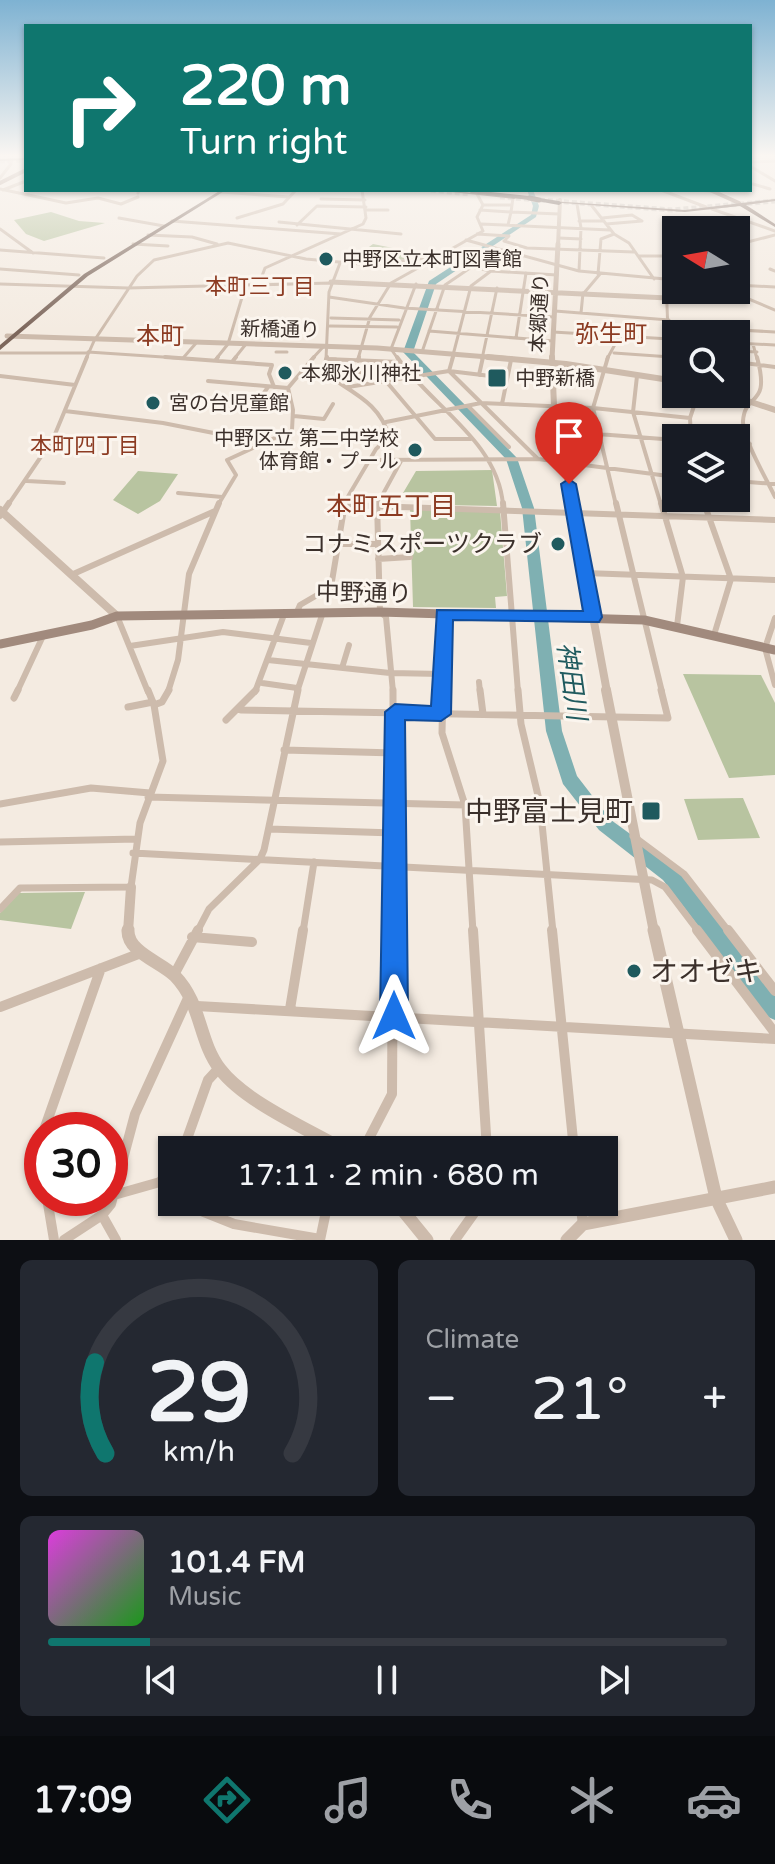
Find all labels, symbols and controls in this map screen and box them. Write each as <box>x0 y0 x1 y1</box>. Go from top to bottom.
text: 220 m <box>180 53 351 120</box>
icon: right <box>48 56 152 160</box>
text: Turn right <box>180 121 347 164</box>
north arrow <box>662 216 750 304</box>
map controls <box>662 216 750 512</box>
place label: 中野区立本町図書館 <box>342 248 522 272</box>
marker: 中野区立本町図書館 <box>317 250 335 268</box>
street label: 本郷通り <box>526 272 554 354</box>
district label: 本町三丁目 <box>205 274 315 300</box>
street label: 新橋通り <box>240 317 320 343</box>
district label: 弥生町 <box>575 320 647 349</box>
button: search <box>662 320 750 408</box>
district label: 本町 <box>136 322 184 351</box>
place label: 本郷氷川神社 <box>301 362 421 386</box>
marker: 本郷氷川神社 <box>276 364 294 382</box>
marker: 中野新橋 <box>486 367 508 389</box>
place label: 中野新橋 <box>515 367 595 391</box>
place label: 宮の台児童館 <box>169 392 289 416</box>
marker: 宮の台児童館 <box>144 394 162 412</box>
pin <box>535 402 603 484</box>
icon: arrive <box>547 414 591 458</box>
button: layers <box>662 424 750 512</box>
place label: 中野区立 第二中学校 体育館・プール <box>214 427 399 474</box>
district label: 本町四丁目 <box>30 433 140 459</box>
marker: 中野区立 第二中学校 体育館・プール <box>406 441 424 459</box>
district label: 本町五丁目 <box>326 491 456 522</box>
place label: コナミスポーツクラブ <box>302 530 542 559</box>
marker: コナミスポーツクラブ <box>549 535 567 553</box>
street label: 中野通り <box>316 578 412 609</box>
water label: 神田川 <box>551 640 593 725</box>
place label: 中野富士見町 <box>465 795 633 829</box>
marker: 中野富士見町 <box>640 800 662 822</box>
place label: オオゼキ <box>650 955 762 989</box>
marker: オオゼキ <box>625 962 643 980</box>
position arrow <box>352 974 436 1058</box>
speed limit sign: 30 <box>24 1112 128 1216</box>
text: 17:11 · 2 min · 680 m <box>237 1157 539 1194</box>
text: Climate <box>426 1324 519 1355</box>
text: 29 <box>147 1344 251 1444</box>
text: 21° <box>531 1364 629 1436</box>
text: − <box>426 1373 457 1426</box>
text: + <box>702 1373 727 1426</box>
text: km/h <box>163 1435 235 1469</box>
text: 101.4 FM <box>168 1544 306 1581</box>
text: Music <box>168 1581 241 1612</box>
icon: previous <box>139 1658 183 1702</box>
icon: pause <box>365 1658 409 1702</box>
icon: next <box>592 1658 636 1702</box>
icon: directions <box>199 1772 255 1828</box>
icon: music <box>320 1772 376 1828</box>
icon: phone <box>442 1772 498 1828</box>
icon: climate <box>564 1772 620 1828</box>
icon: car <box>686 1772 742 1828</box>
text: 17:09 <box>33 1779 133 1822</box>

